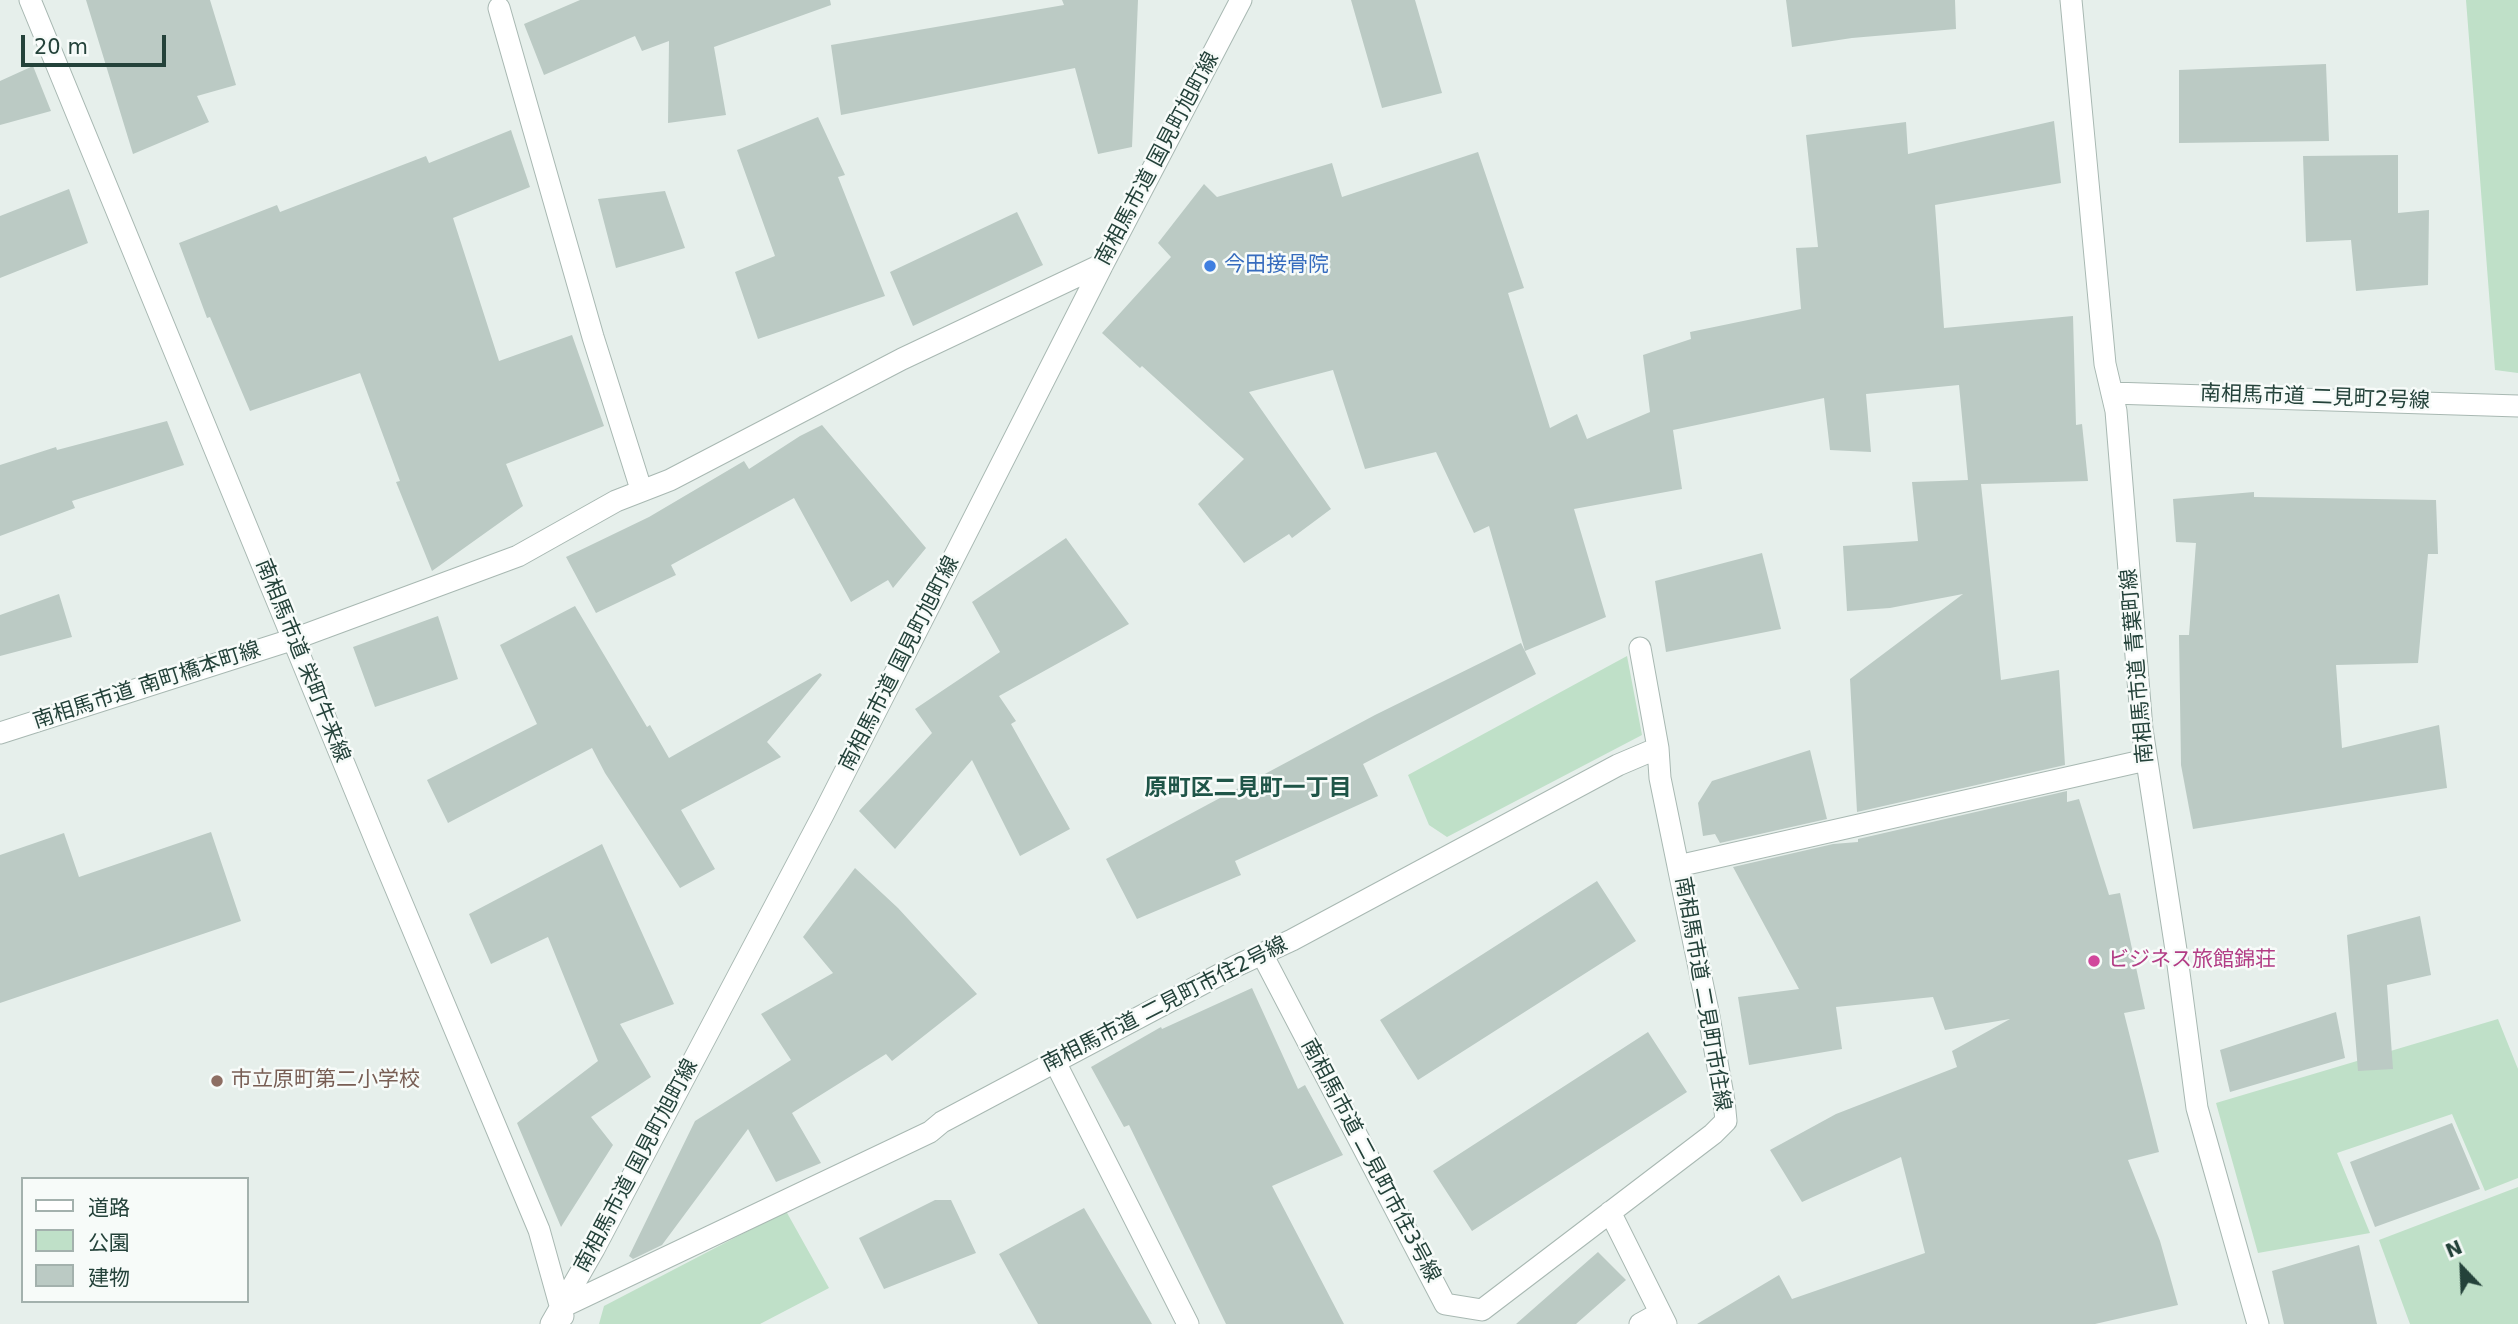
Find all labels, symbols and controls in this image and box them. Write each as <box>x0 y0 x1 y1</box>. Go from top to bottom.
scale bar <box>24 21 170 65</box>
text: 20 m <box>34 35 88 59</box>
street label: 南相馬市道 国見町旭町線 <box>1091 48 1225 270</box>
place label: 今田接骨院 <box>1224 253 1329 279</box>
marker: 今田接骨院 <box>1202 258 1218 274</box>
street label: 南相馬市道 二見町2号線 <box>2200 381 2430 415</box>
street label: 南相馬市道 国見町旭町線 <box>835 552 965 776</box>
street label: 南相馬市道 栄町牛来線 <box>250 556 354 766</box>
street label: 南相馬市道 青葉町線 <box>2117 567 2159 765</box>
street label: 南相馬市道 南町橋本町線 <box>30 637 264 735</box>
district label: 原町区二見町一丁目 <box>1145 775 1351 803</box>
street label: 南相馬市道 二見町市住線 <box>1669 875 1735 1113</box>
street label: 南相馬市道 二見町市住2号線 <box>1038 932 1292 1078</box>
place label: ビジネス旅館錦荘 <box>2108 948 2276 974</box>
marker: ビジネス旅館錦荘 <box>2086 953 2102 969</box>
street label: 南相馬市道 二見町市住3号線 <box>1295 1035 1445 1287</box>
street label: 南相馬市道 国見町旭町線 <box>570 1055 704 1277</box>
place label: 市立原町第二小学校 <box>231 1068 420 1094</box>
marker: 市立原町第二小学校 <box>209 1073 225 1089</box>
legend <box>21 1177 248 1303</box>
text: 道路 <box>88 1196 130 1220</box>
text: 公園 <box>88 1231 130 1255</box>
north arrow <box>2427 1233 2497 1303</box>
text: N <box>2442 1235 2465 1262</box>
text: 建物 <box>88 1266 130 1290</box>

